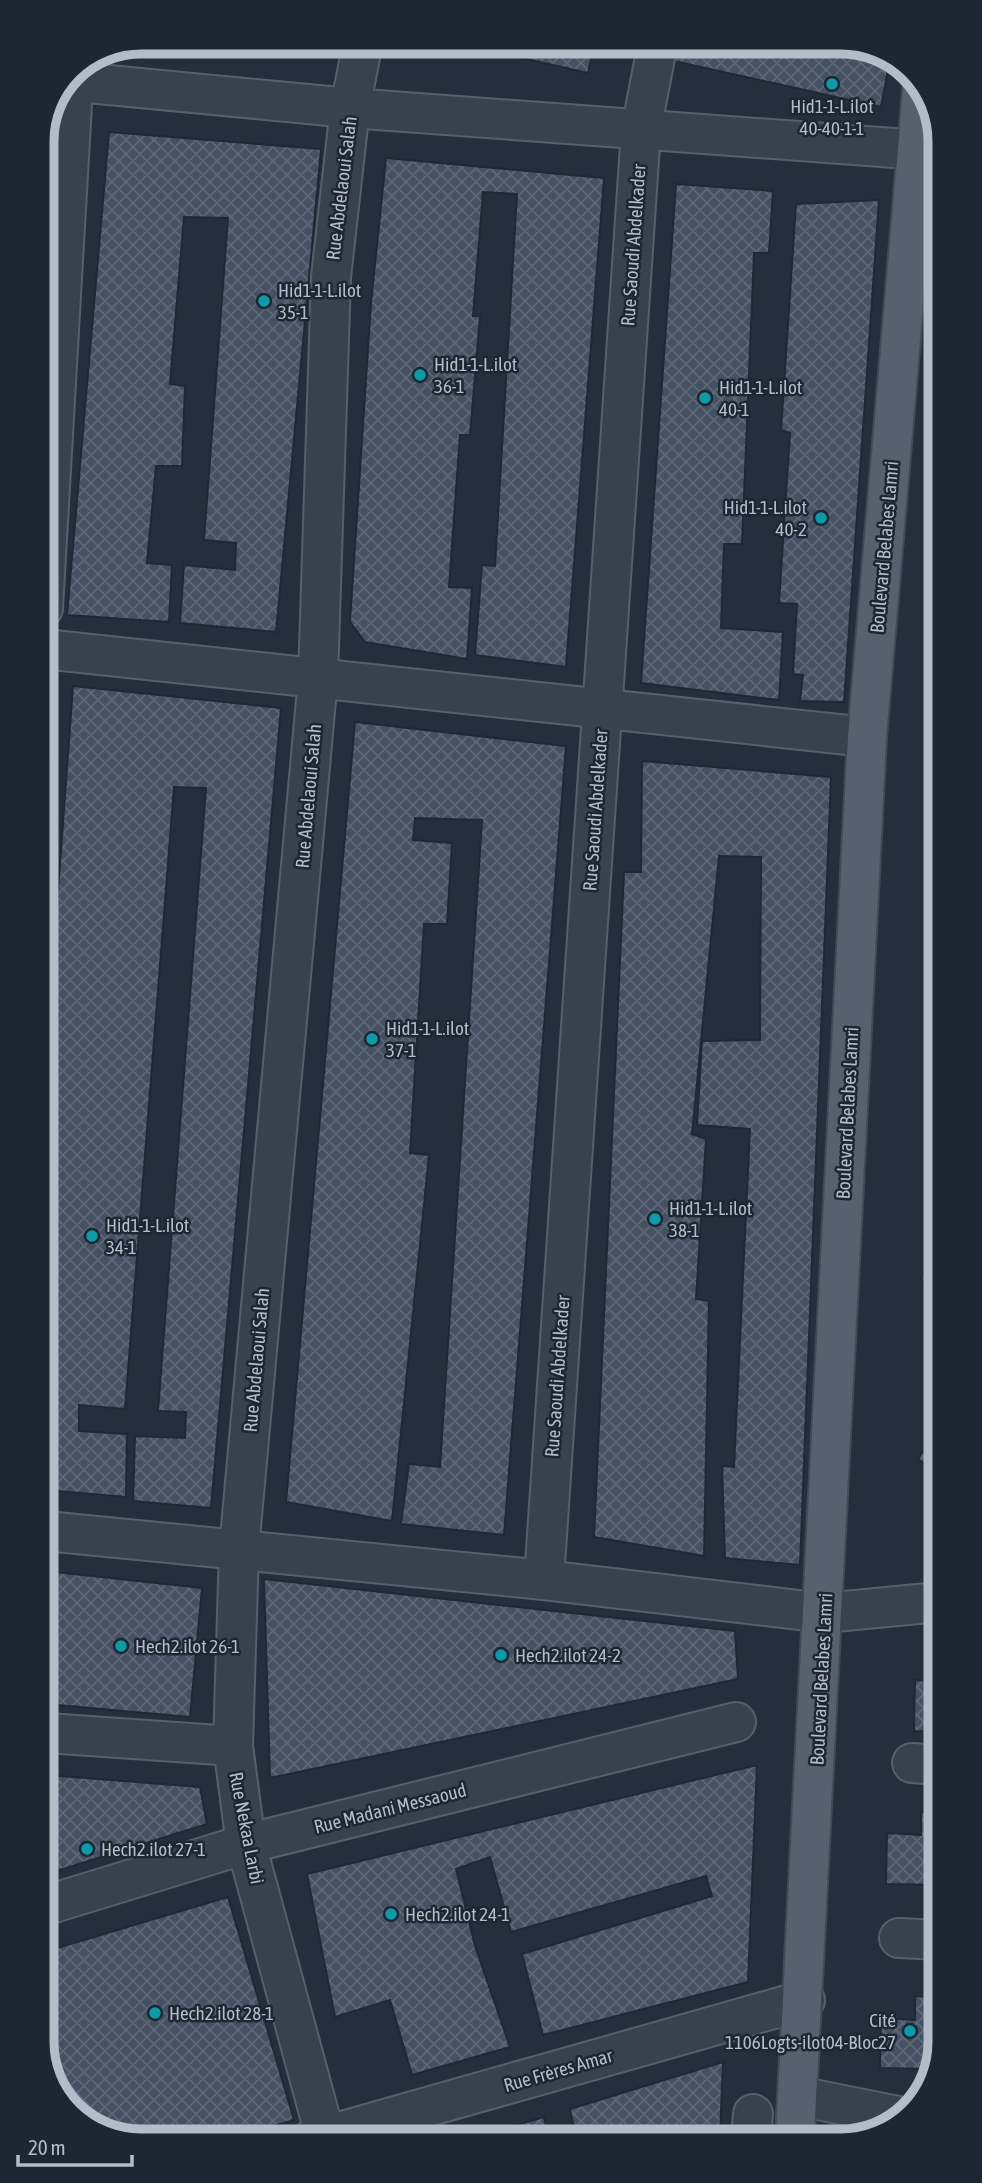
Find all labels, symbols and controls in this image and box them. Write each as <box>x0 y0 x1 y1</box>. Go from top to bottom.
marker: Hid1-1-L.ilot 40-40-1-1 <box>824 76 840 92</box>
place label: Hid1-1-L.ilot 40-40-1-1 <box>790 95 874 139</box>
street label: Rue Abdelaoui Salah <box>321 115 361 261</box>
street label: Rue Saoudi Abdelkader <box>616 163 650 327</box>
place label: Hid1-1-L.ilot 35-1 <box>278 279 361 323</box>
marker: Hid1-1-L.ilot 35-1 <box>256 293 272 309</box>
place label: Hid1-1-L.ilot 36-1 <box>434 353 517 397</box>
marker: Hid1-1-L.ilot 36-1 <box>412 367 428 383</box>
place label: Hid1-1-L.ilot 40-1 <box>719 376 802 420</box>
marker: Hid1-1-L.ilot 40-1 <box>697 390 713 406</box>
street label: Boulevard Belabes Lamri <box>866 460 902 634</box>
place label: Hid1-1-L.ilot 40-2 <box>724 496 807 540</box>
marker: Hid1-1-L.ilot 40-2 <box>813 510 829 526</box>
street label: Rue Abdelaoui Salah <box>291 723 325 869</box>
street label: Rue Saoudi Abdelkader <box>578 728 612 892</box>
place label: Hid1-1-L.ilot 37-1 <box>386 1017 469 1061</box>
street label: Boulevard Belabes Lamri <box>832 1026 862 1200</box>
marker: Hid1-1-L.ilot 37-1 <box>364 1031 380 1047</box>
place label: Hid1-1-L.ilot 38-1 <box>669 1197 752 1241</box>
marker: Hid1-1-L.ilot 38-1 <box>647 1211 663 1227</box>
place label: Hid1-1-L.ilot 34-1 <box>106 1214 189 1258</box>
marker: Hid1-1-L.ilot 34-1 <box>84 1228 100 1244</box>
street label: Rue Abdelaoui Salah <box>239 1287 273 1433</box>
street label: Rue Saoudi Abdelkader <box>540 1294 574 1458</box>
street label: Boulevard Belabes Lamri <box>806 1592 836 1766</box>
place label: Hech2.ilot 26-1 <box>135 1635 240 1657</box>
marker: Hech2.ilot 26-1 <box>113 1638 129 1654</box>
place label: Hech2.ilot 24-2 <box>515 1644 621 1666</box>
marker: Hech2.ilot 24-2 <box>493 1647 509 1663</box>
street label: Rue Nekaa Larbi <box>225 1770 269 1886</box>
street label: Rue Madani Messaoud <box>312 1778 468 1838</box>
place label: Hech2.ilot 27-1 <box>101 1838 206 1860</box>
marker: Hech2.ilot 27-1 <box>79 1841 95 1857</box>
place label: Hech2.ilot 24-1 <box>405 1903 510 1925</box>
marker: Hech2.ilot 24-1 <box>383 1906 399 1922</box>
place label: Hech2.ilot 28-1 <box>169 2002 274 2024</box>
marker: Hech2.ilot 28-1 <box>147 2005 163 2021</box>
place label: Cité 1106Logts-ilot04-Bloc27 <box>725 2009 896 2053</box>
marker: Cité 1106Logts-ilot04-Bloc27 <box>902 2023 918 2039</box>
street label: Rue Frères Amar <box>501 2044 615 2096</box>
scale bar <box>18 2124 131 2168</box>
text: 20 m <box>28 2135 66 2159</box>

